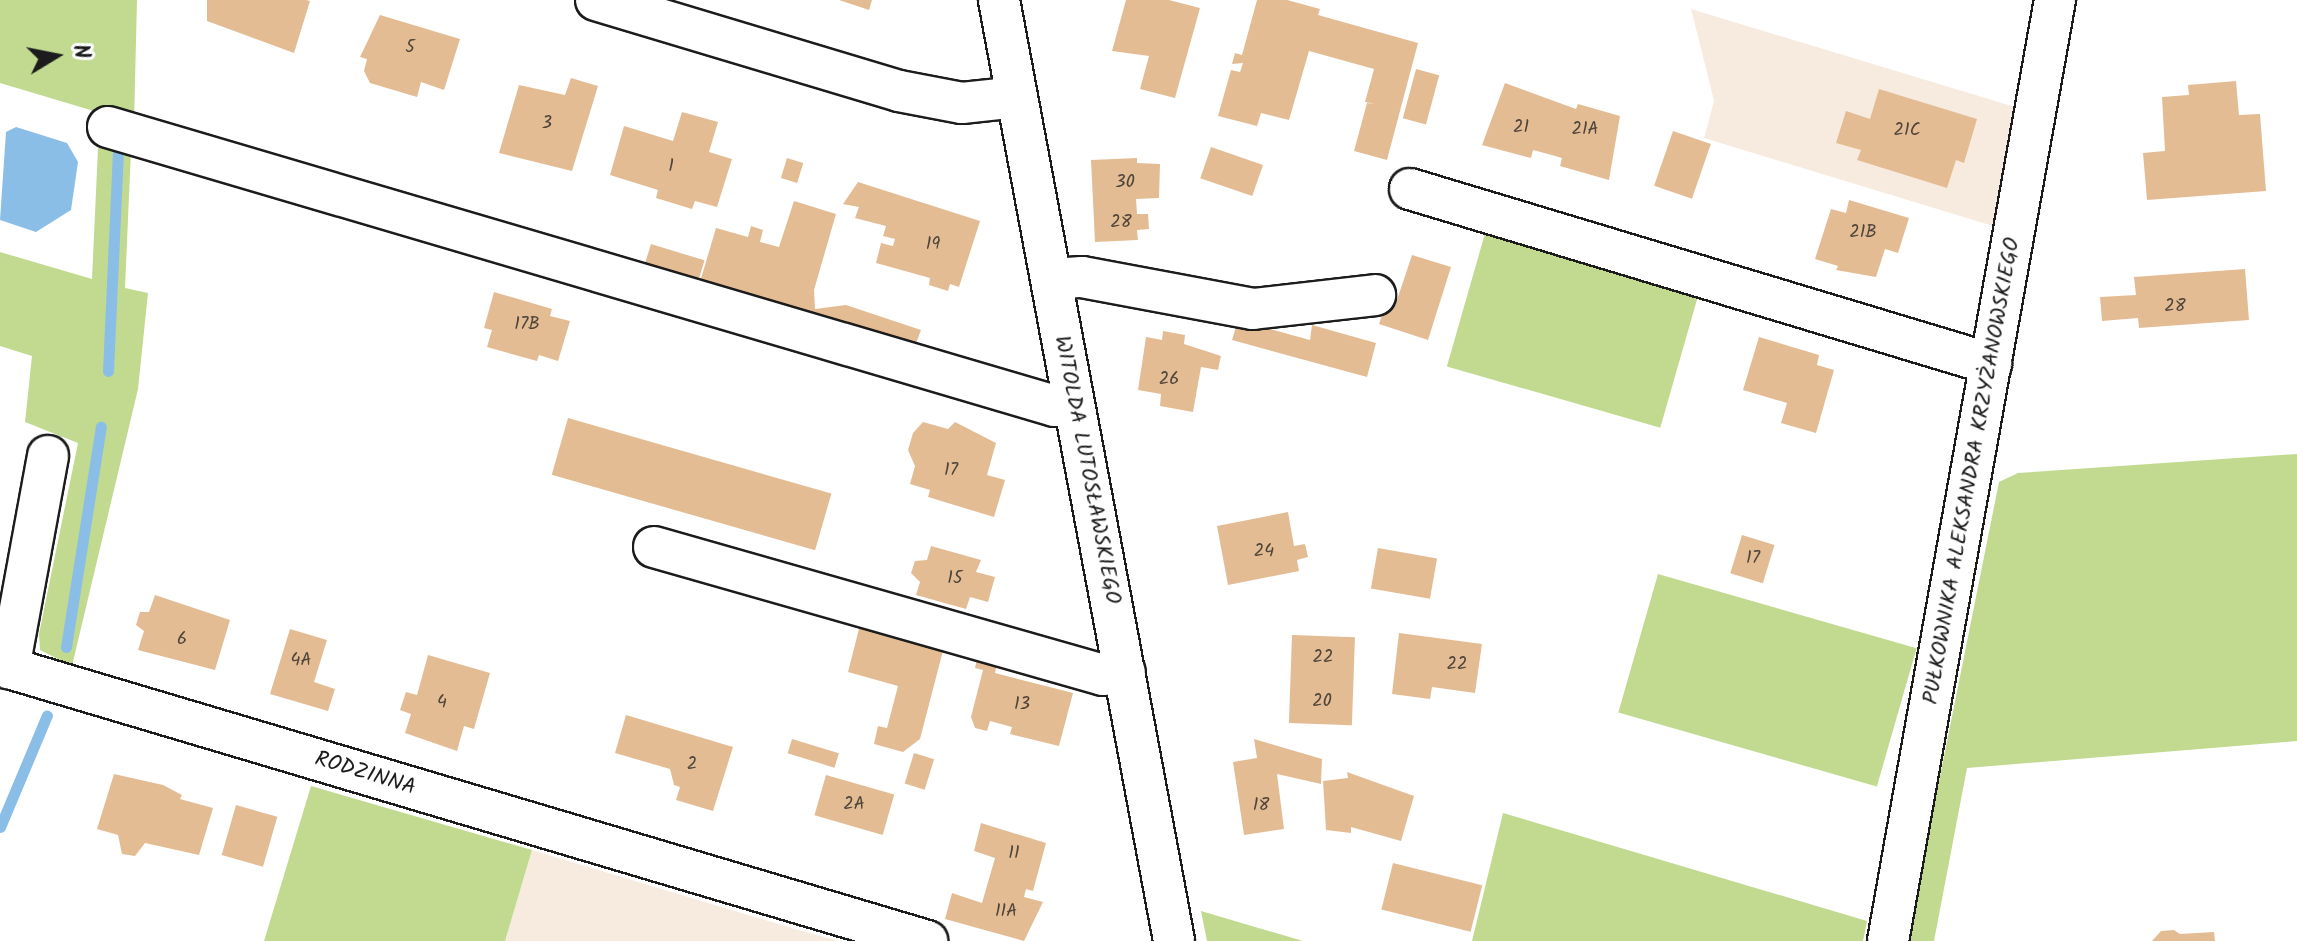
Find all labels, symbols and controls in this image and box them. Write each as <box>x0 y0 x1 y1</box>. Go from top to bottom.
north arrow <box>16 16 96 96</box>
house number: 5 <box>405 37 415 59</box>
text: N <box>62 42 99 62</box>
house number: 3 <box>542 113 552 135</box>
house number: 21 <box>1513 117 1529 139</box>
house number: 21A <box>1571 119 1599 141</box>
house number: 21C <box>1894 120 1920 142</box>
house number: 1 <box>668 156 674 178</box>
house number: 30 <box>1115 172 1135 194</box>
house number: 28 <box>1110 212 1132 234</box>
house number: 21B <box>1849 222 1877 244</box>
house number: 19 <box>926 234 940 256</box>
street label: PUŁKOWNIKA ALEKSANDRA KRZYŻANOWSKIEGO <box>1918 236 2026 706</box>
house number: 28 <box>2164 296 2186 318</box>
house number: 17B <box>514 314 540 336</box>
street label: WITOLDA LUTOSŁAWSKIEGO <box>1048 334 1126 606</box>
house number: 26 <box>1159 369 1179 391</box>
house number: 17 <box>944 460 958 482</box>
house number: 24 <box>1254 541 1274 563</box>
house number: 17 <box>1746 548 1760 570</box>
house number: 15 <box>947 568 963 590</box>
house number: 6 <box>177 629 187 651</box>
house number: 22 <box>1313 647 1333 669</box>
house number: 4A <box>291 650 311 672</box>
house number: 22 <box>1447 654 1467 676</box>
house number: 20 <box>1312 691 1332 713</box>
house number: 4 <box>437 692 447 714</box>
house number: 13 <box>1014 694 1030 716</box>
street label: RODZINNA <box>311 746 419 802</box>
house number: 2 <box>687 754 697 776</box>
house number: 2A <box>843 794 865 816</box>
house number: 18 <box>1253 795 1269 817</box>
house number: 11 <box>1008 843 1020 865</box>
house number: 11A <box>995 901 1017 923</box>

